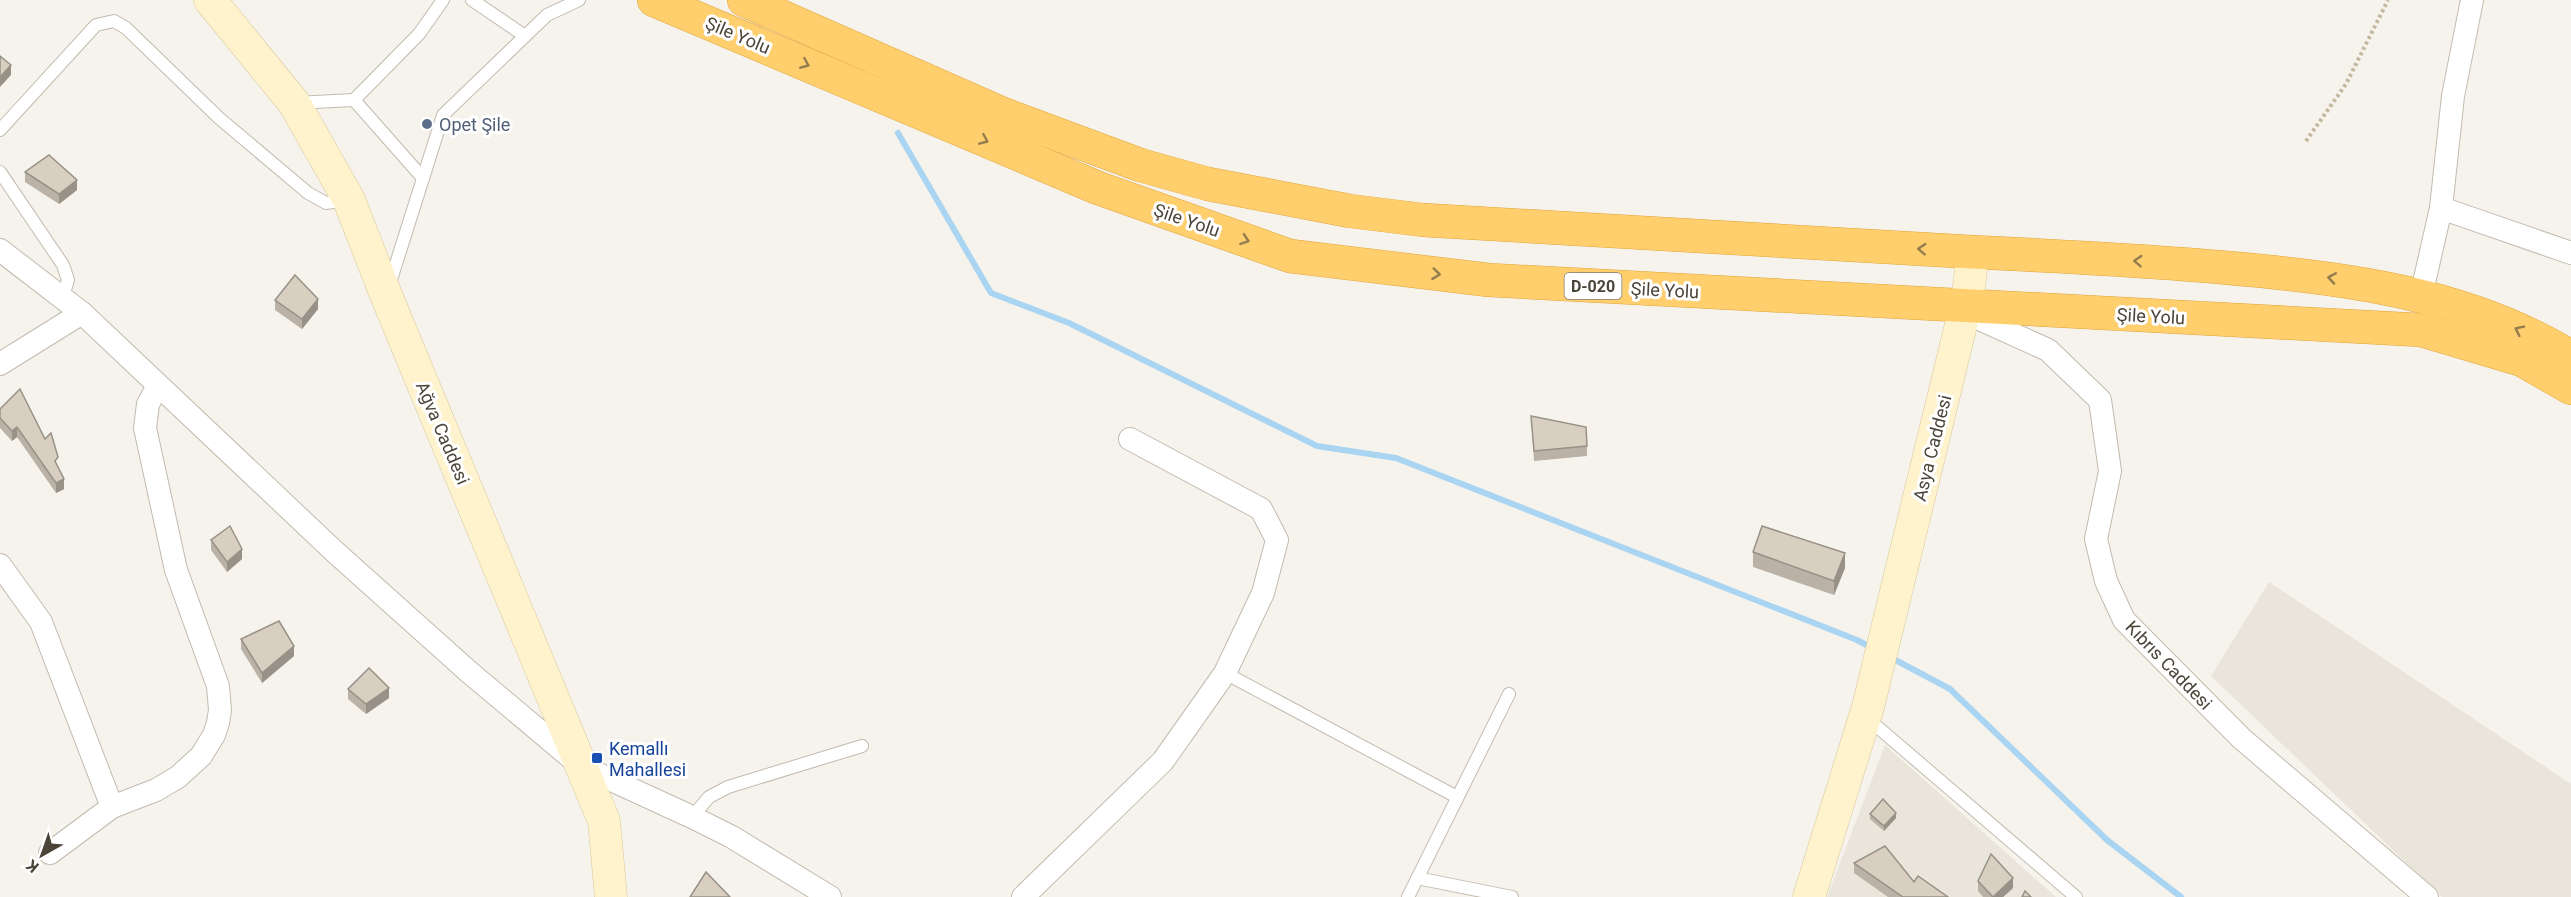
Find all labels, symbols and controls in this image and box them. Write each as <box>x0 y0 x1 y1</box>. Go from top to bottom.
street label: Şile Yolu <box>702 12 774 58</box>
one-way arrow <box>798 57 809 69</box>
place label: Opet Şile <box>439 114 510 135</box>
marker: Opet Şile <box>420 117 434 131</box>
one-way arrow <box>978 133 989 145</box>
street label: Şile Yolu <box>1151 199 1223 241</box>
one-way arrow <box>1239 232 1250 245</box>
one-way arrow <box>1917 242 1926 255</box>
one-way arrow <box>2133 254 2142 267</box>
one-way arrow <box>1431 267 1441 279</box>
road number: D-020 <box>1564 273 1622 299</box>
one-way arrow <box>2327 273 2336 285</box>
street label: Şile Yolu <box>1630 278 1700 302</box>
street label: Şile Yolu <box>2116 304 2186 328</box>
one-way arrow <box>2514 326 2525 338</box>
street label: Ağva Caddesi <box>412 378 474 488</box>
street label: Asya Caddesi <box>1909 393 1955 503</box>
street label: Kıbrıs Caddesi <box>2121 616 2217 714</box>
place label: Kemallı Mahallesi <box>609 738 686 780</box>
marker: Kemallı Mahallesi <box>590 751 604 765</box>
north arrow <box>12 825 72 885</box>
text: K <box>22 855 43 877</box>

